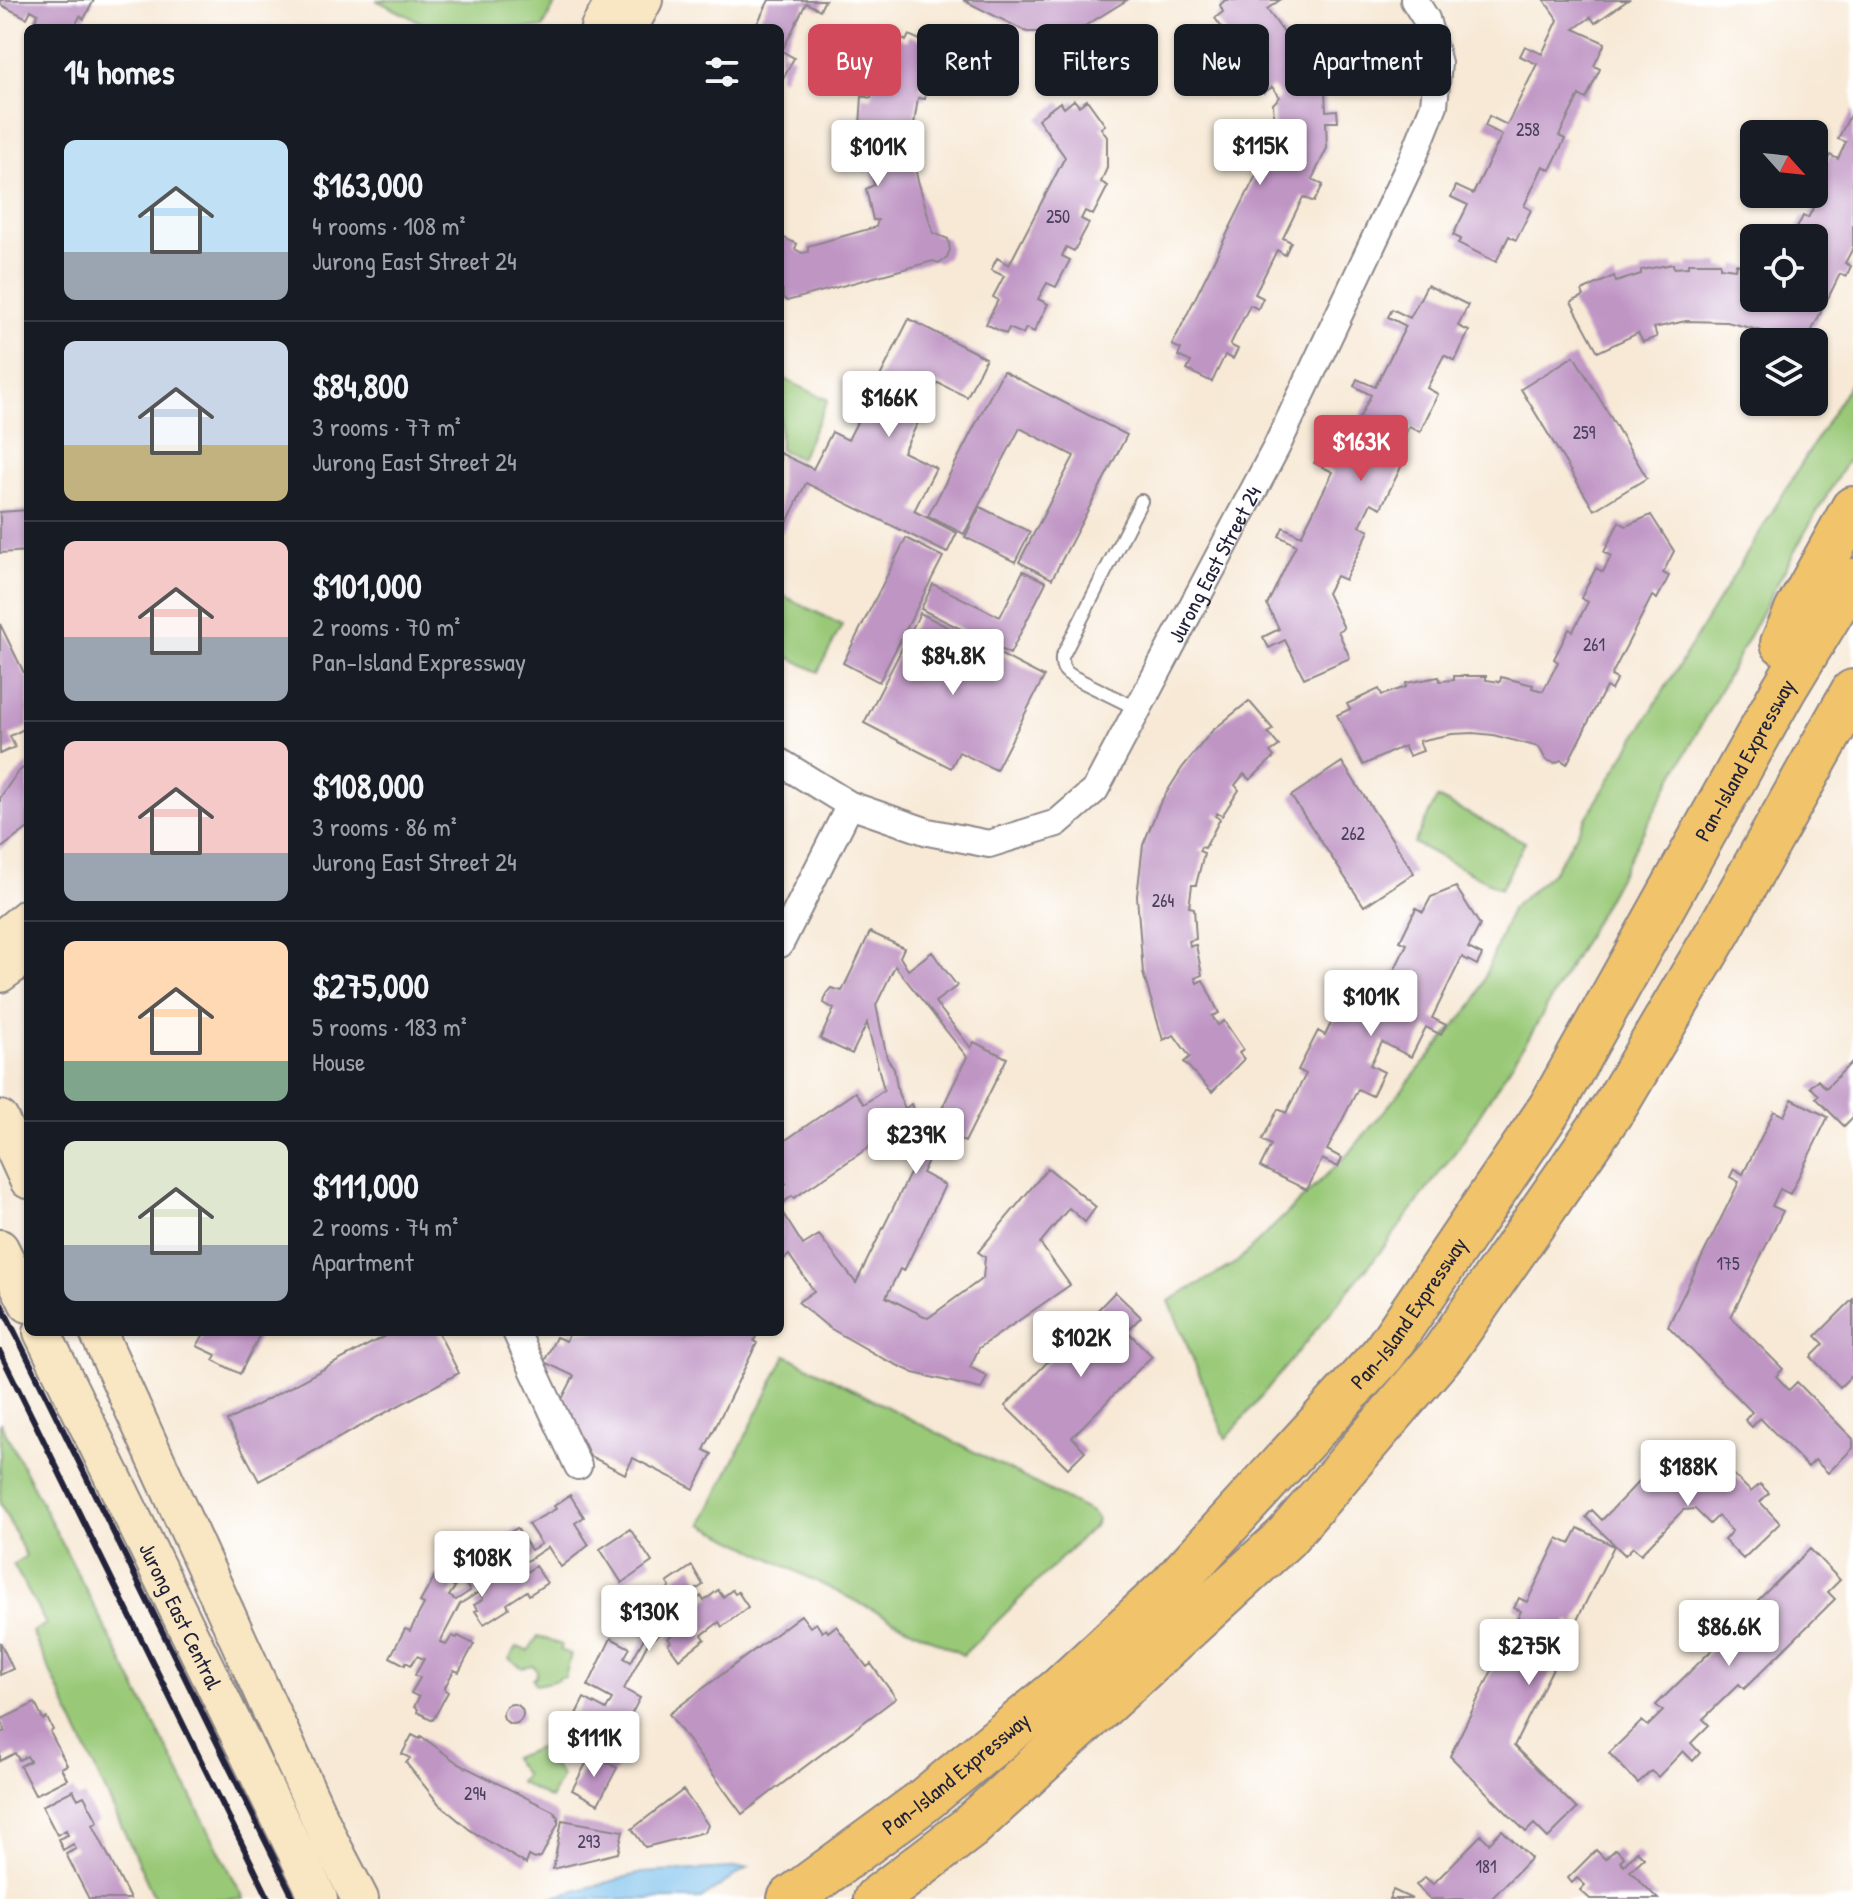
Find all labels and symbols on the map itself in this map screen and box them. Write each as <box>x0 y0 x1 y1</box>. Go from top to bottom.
house number: 258 <box>1516 117 1540 142</box>
pin: $115K <box>1204 119 1316 187</box>
pin: $101K <box>822 120 934 188</box>
north arrow <box>1740 120 1828 208</box>
house number: 250 <box>1046 204 1070 229</box>
pin: $166K <box>833 371 945 439</box>
pin: $163K <box>1305 415 1417 483</box>
house number: 259 <box>1573 420 1596 445</box>
street label: Jurong East Street 24 <box>1161 480 1268 648</box>
pin: $84.8K <box>888 629 1018 697</box>
house number: 261 <box>1583 632 1605 657</box>
street label: Pan-Island Expressway <box>1687 673 1802 846</box>
house number: 262 <box>1341 821 1366 846</box>
house number: 264 <box>1152 888 1174 913</box>
pin: $101K <box>1315 970 1427 1038</box>
pin: $239K <box>860 1108 972 1176</box>
street label: Pan-Island Expressway <box>1343 1231 1474 1396</box>
house number: 175 <box>1716 1251 1740 1276</box>
pin: $102K <box>1025 1311 1137 1379</box>
pin: $188K <box>1632 1440 1744 1508</box>
pin: $108K <box>426 1531 538 1599</box>
street label: Jurong East Central <box>132 1537 229 1694</box>
pin: $130K <box>593 1585 705 1653</box>
pin: $86.6K <box>1664 1600 1794 1668</box>
pin: $275K <box>1473 1619 1585 1687</box>
street label: Pan-Island Expressway <box>876 1705 1036 1842</box>
pin: $111K <box>538 1711 650 1779</box>
house number: 294 <box>464 1781 486 1806</box>
house number: 293 <box>577 1829 601 1854</box>
house number: 181 <box>1476 1854 1496 1879</box>

